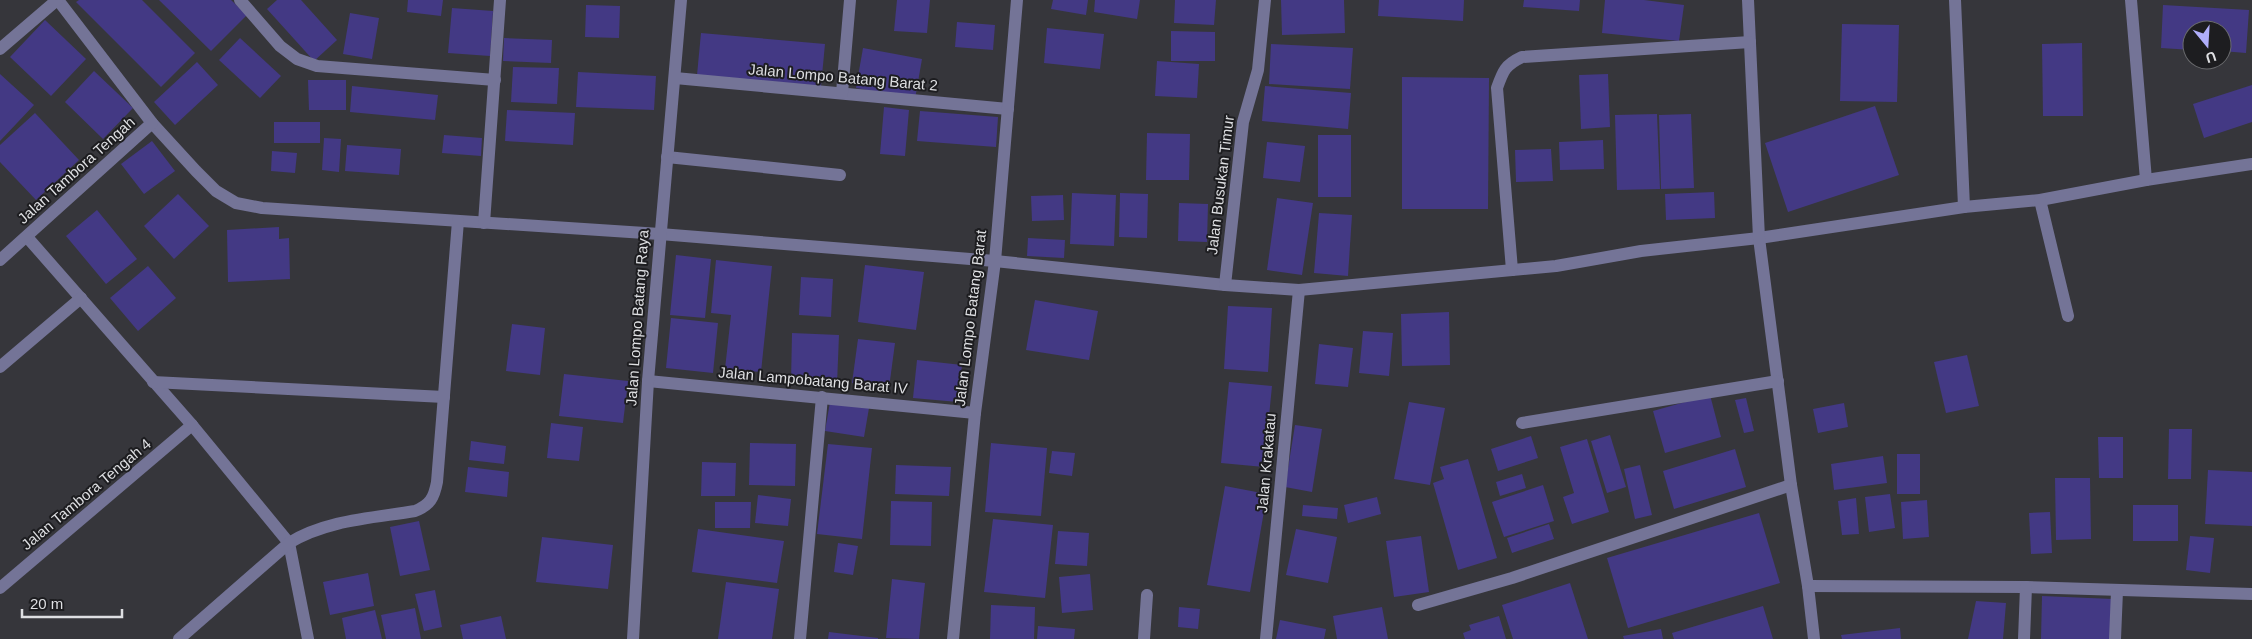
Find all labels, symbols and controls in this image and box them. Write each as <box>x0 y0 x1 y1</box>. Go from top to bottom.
north arrow <box>2182 20 2232 70</box>
text: U <box>2204 48 2218 67</box>
street label: Jalan Lompo Batang Barat 2 <box>748 60 938 94</box>
street label: Jalan Tambora Tengah <box>14 113 138 227</box>
street label: Jalan Busukan Timur <box>1203 114 1237 256</box>
street label: Jalan Lompo Batang Barat <box>951 228 989 407</box>
street label: Jalan Lompo Batang Raya <box>622 229 652 407</box>
street label: Jalan Lampobatang Barat IV <box>718 363 908 397</box>
street label: Jalan Krakatau <box>1253 412 1279 514</box>
street label: Jalan Tambora Tengah 4 <box>18 435 154 553</box>
scale bar <box>22 586 122 618</box>
text: 20 m <box>30 595 63 612</box>

